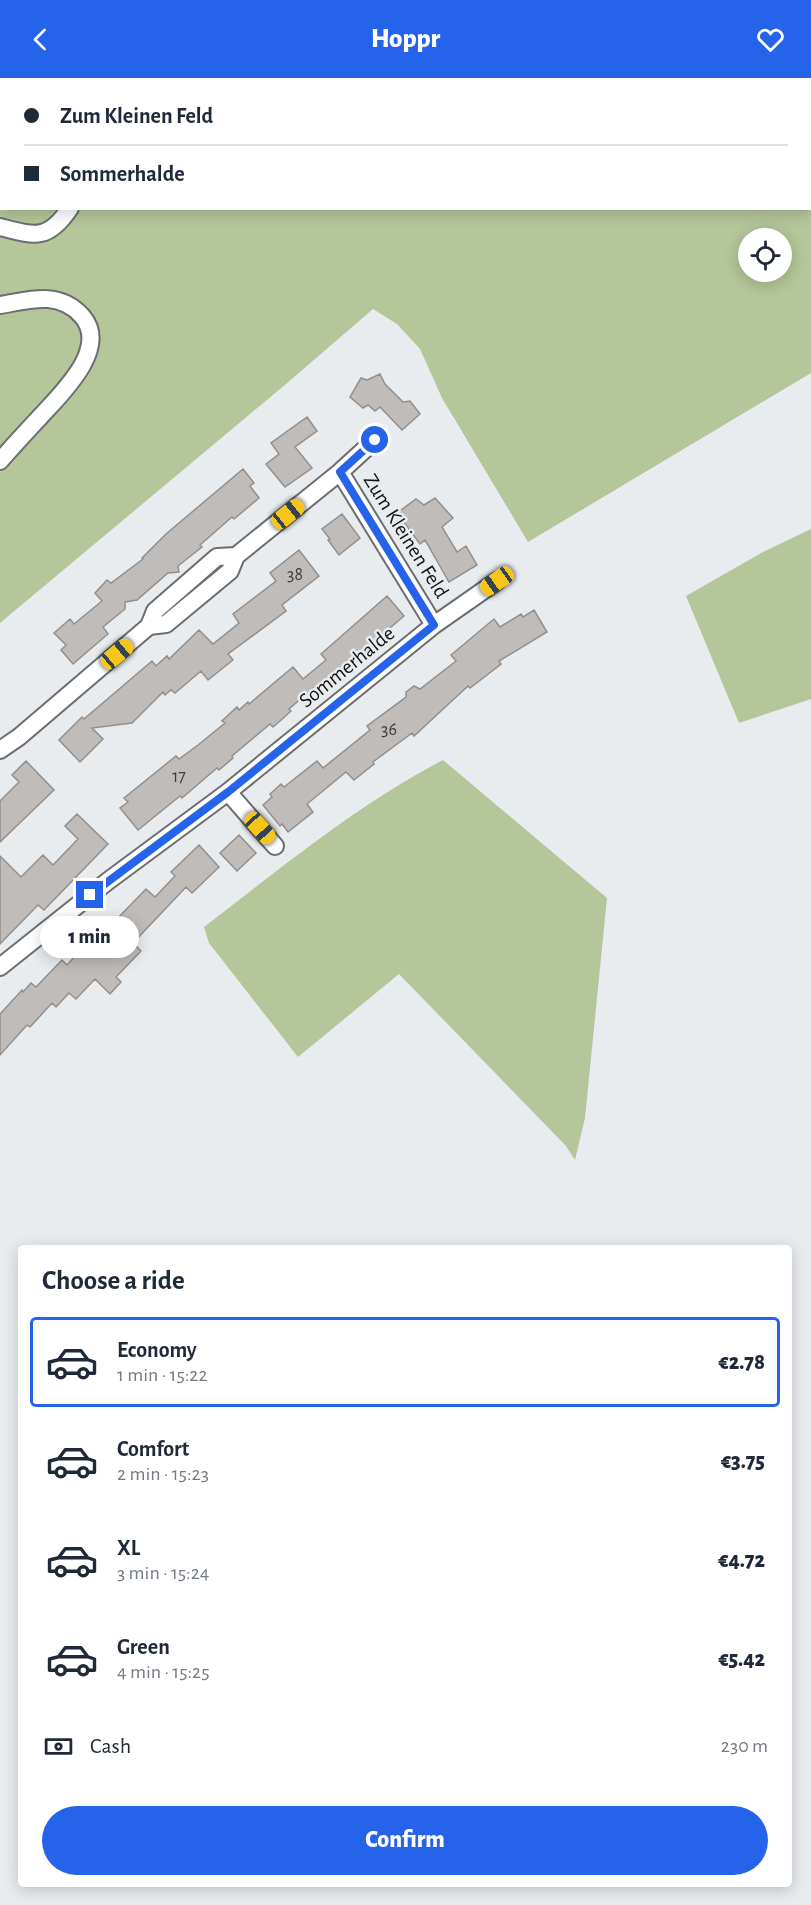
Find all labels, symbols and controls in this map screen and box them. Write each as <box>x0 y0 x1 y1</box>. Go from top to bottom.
icon: back <box>24 23 57 56</box>
icon: heart <box>754 23 787 56</box>
text: Hoppr <box>371 25 440 52</box>
text: Zum Kleinen Feld <box>60 105 213 127</box>
text: Sommerhalde <box>60 163 185 185</box>
map controls <box>738 228 792 282</box>
button: locate <box>738 228 792 282</box>
route start <box>361 426 388 453</box>
street label: Zum Kleinen Feld <box>360 470 453 602</box>
car <box>268 496 308 532</box>
car <box>477 563 517 599</box>
house number: 38 <box>287 566 303 584</box>
street label: Sommerhalde <box>295 622 399 712</box>
car <box>97 636 137 672</box>
house number: 36 <box>381 721 397 739</box>
house number: 17 <box>172 768 186 786</box>
car <box>241 809 279 847</box>
route end <box>76 881 103 908</box>
callout: 1 min <box>40 916 140 958</box>
text: 1 min <box>68 927 111 947</box>
text: Choose a ride <box>42 1267 185 1294</box>
icon: car <box>45 1335 99 1389</box>
text: Economy <box>117 1339 197 1361</box>
text: €2.78 <box>719 1351 765 1373</box>
text: 1 min · 15:22 <box>117 1365 208 1385</box>
icon: car <box>45 1434 99 1488</box>
text: Comfort <box>117 1438 189 1460</box>
text: €3.75 <box>721 1450 765 1472</box>
text: 2 min · 15:23 <box>117 1464 209 1484</box>
icon: car <box>45 1533 99 1587</box>
text: XL <box>117 1537 140 1559</box>
text: €4.72 <box>718 1549 765 1571</box>
text: 3 min · 15:24 <box>117 1563 209 1583</box>
icon: car <box>45 1632 99 1686</box>
text: Green <box>117 1636 170 1658</box>
text: €5.42 <box>718 1648 765 1670</box>
text: 4 min · 15:25 <box>117 1662 210 1682</box>
icon: cash <box>42 1730 75 1763</box>
text: Cash <box>90 1735 131 1757</box>
text: 230 m <box>721 1736 768 1756</box>
button: Confirm <box>42 1806 768 1875</box>

